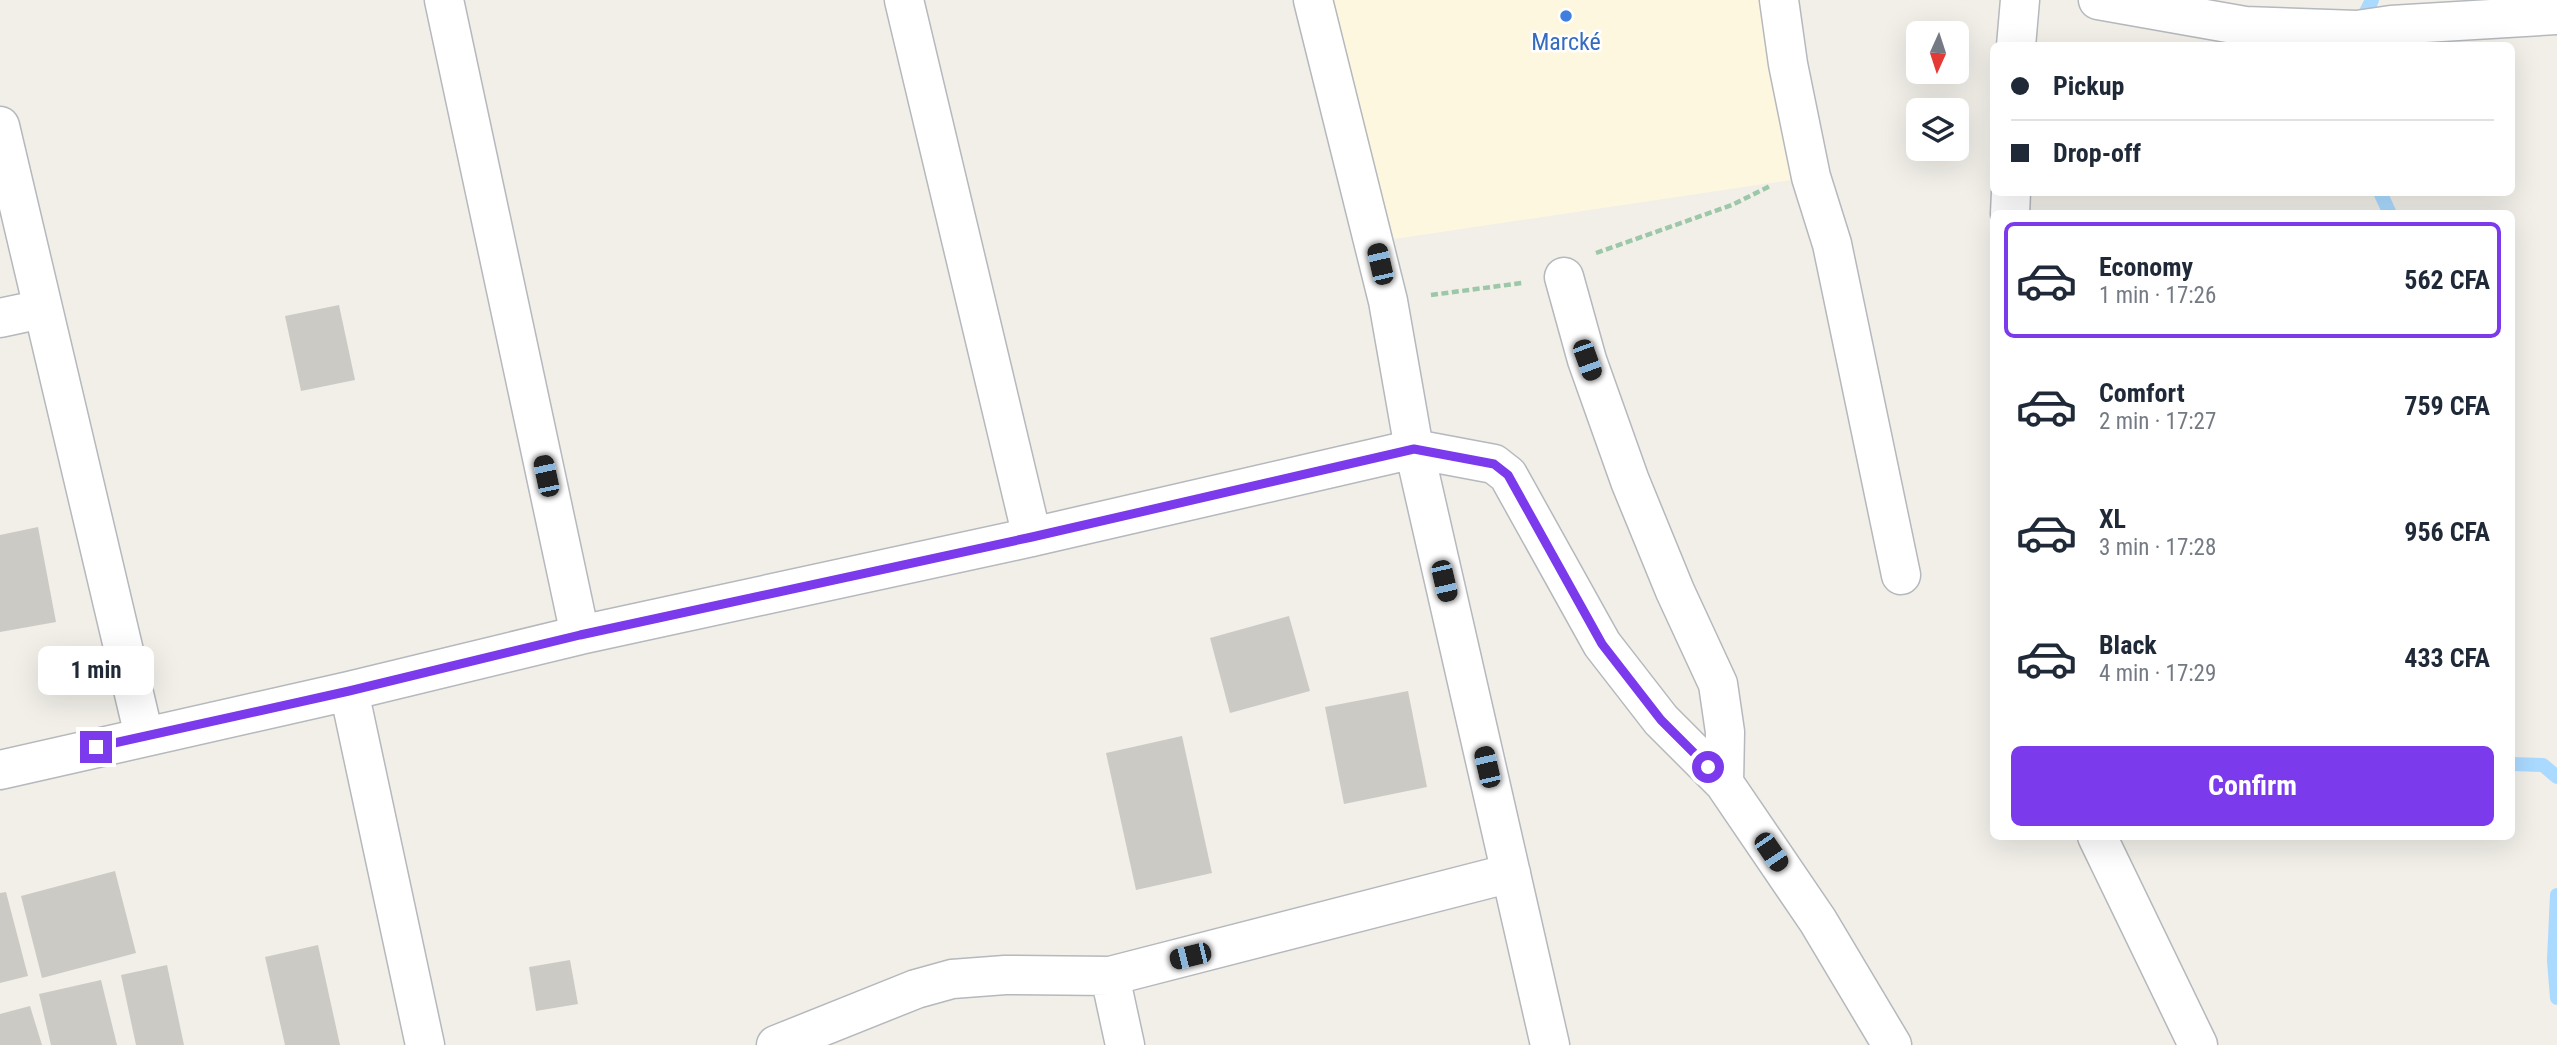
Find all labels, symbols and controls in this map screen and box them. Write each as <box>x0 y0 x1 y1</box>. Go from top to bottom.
marker: Marcké <box>1558 8 1574 24</box>
north arrow <box>1906 21 1969 84</box>
map controls <box>1906 21 1969 161</box>
place label: Marcké <box>1531 28 1601 56</box>
text: Pickup <box>2053 71 2124 101</box>
button: layers <box>1906 98 1969 161</box>
text: Drop-off <box>2053 138 2141 168</box>
car <box>1366 241 1395 287</box>
icon: car <box>2015 249 2078 312</box>
text: Economy <box>2099 252 2193 282</box>
text: 562 CFA <box>2404 265 2490 295</box>
text: 1 min · 17:26 <box>2099 282 2216 309</box>
car <box>1570 337 1605 383</box>
icon: car <box>2015 375 2078 438</box>
text: Comfort <box>2099 378 2185 408</box>
text: 759 CFA <box>2404 391 2490 421</box>
text: 2 min · 17:27 <box>2099 408 2216 435</box>
car <box>532 453 561 499</box>
icon: car <box>2015 501 2078 564</box>
text: XL <box>2099 504 2126 534</box>
text: 956 CFA <box>2404 517 2490 547</box>
text: 3 min · 17:28 <box>2099 534 2216 561</box>
car <box>1430 558 1459 604</box>
icon: car <box>2015 627 2078 690</box>
text: Black <box>2099 630 2157 660</box>
text: 433 CFA <box>2404 643 2490 673</box>
callout: 1 min <box>38 646 154 694</box>
text: 1 min <box>70 657 122 684</box>
text: 4 min · 17:29 <box>2099 660 2216 687</box>
route end <box>80 731 112 763</box>
car <box>1473 744 1502 790</box>
button: Confirm <box>2011 746 2494 826</box>
route start <box>1692 751 1724 783</box>
car <box>1751 829 1792 875</box>
car <box>1168 941 1213 971</box>

